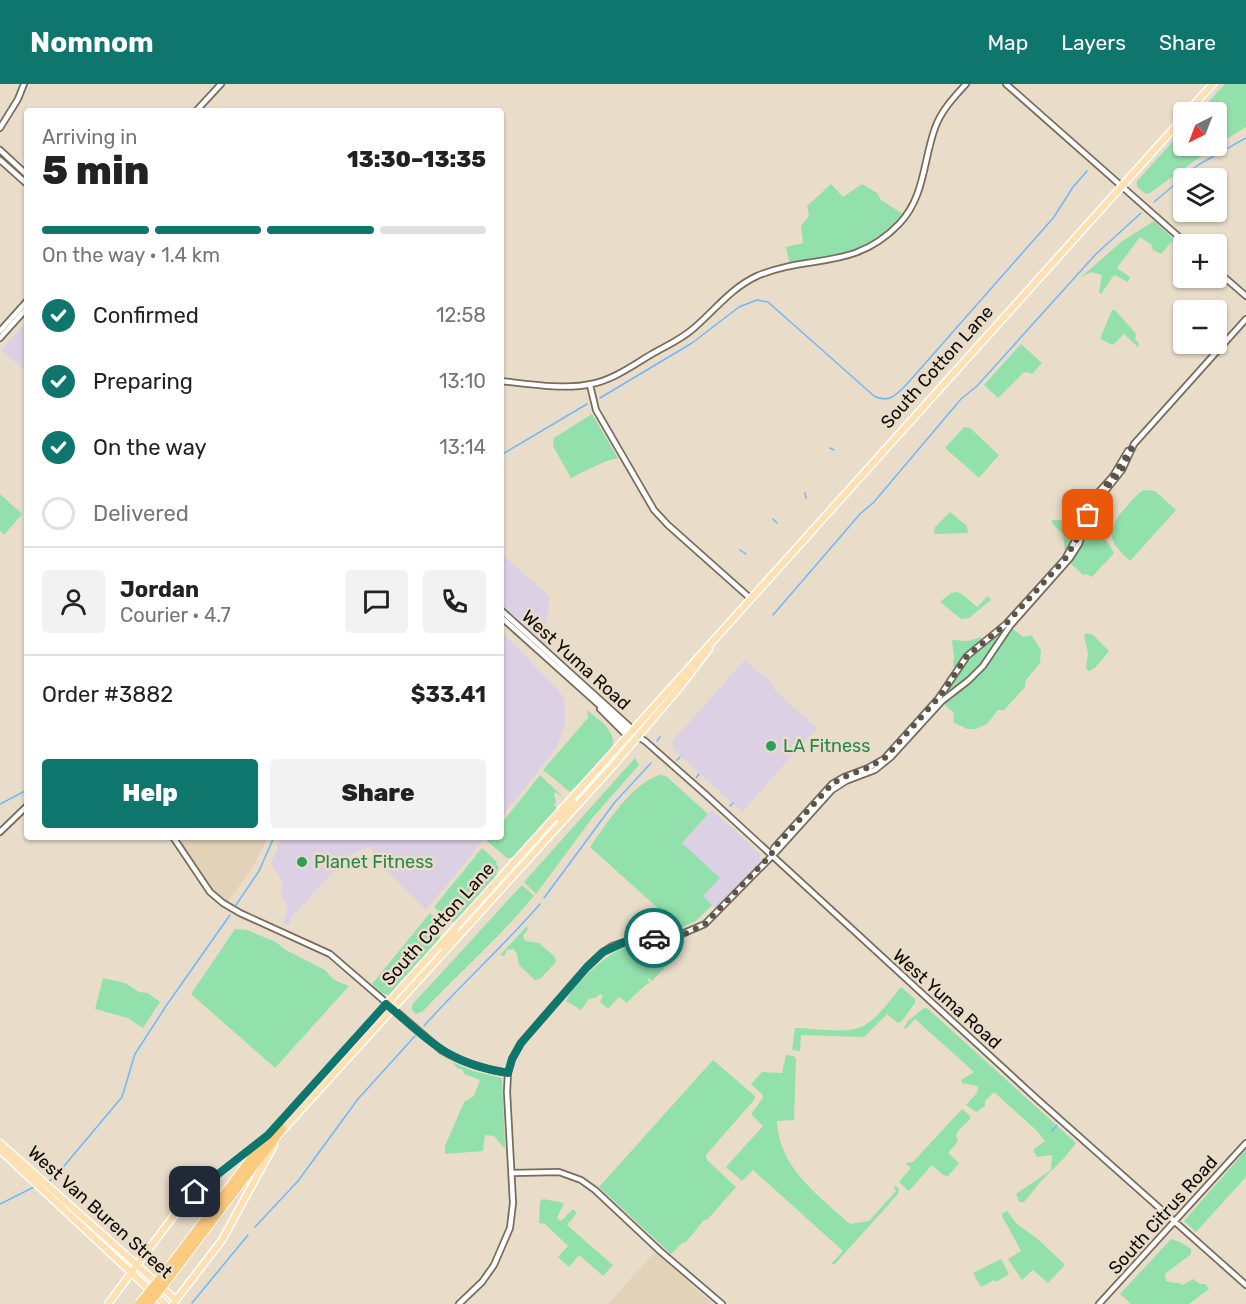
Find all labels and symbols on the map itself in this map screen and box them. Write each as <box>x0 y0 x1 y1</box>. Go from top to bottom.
north arrow <box>1173 102 1227 156</box>
street label: South Cotton Lane <box>876 301 998 433</box>
pin <box>1062 489 1113 540</box>
street label: West Yuma Road <box>517 605 635 715</box>
place label: LA Fitness <box>783 735 870 757</box>
marker: LA Fitness <box>764 739 778 753</box>
place label: Planet Fitness <box>314 851 434 873</box>
marker: Planet Fitness <box>295 855 309 869</box>
street label: South Cotton Lane <box>377 858 499 990</box>
courier <box>624 908 684 968</box>
street label: West Yuma Road <box>888 944 1006 1054</box>
street label: West Van Buren Street <box>23 1141 177 1283</box>
street label: South Citrus Road <box>1104 1151 1222 1279</box>
pin <box>169 1166 220 1217</box>

